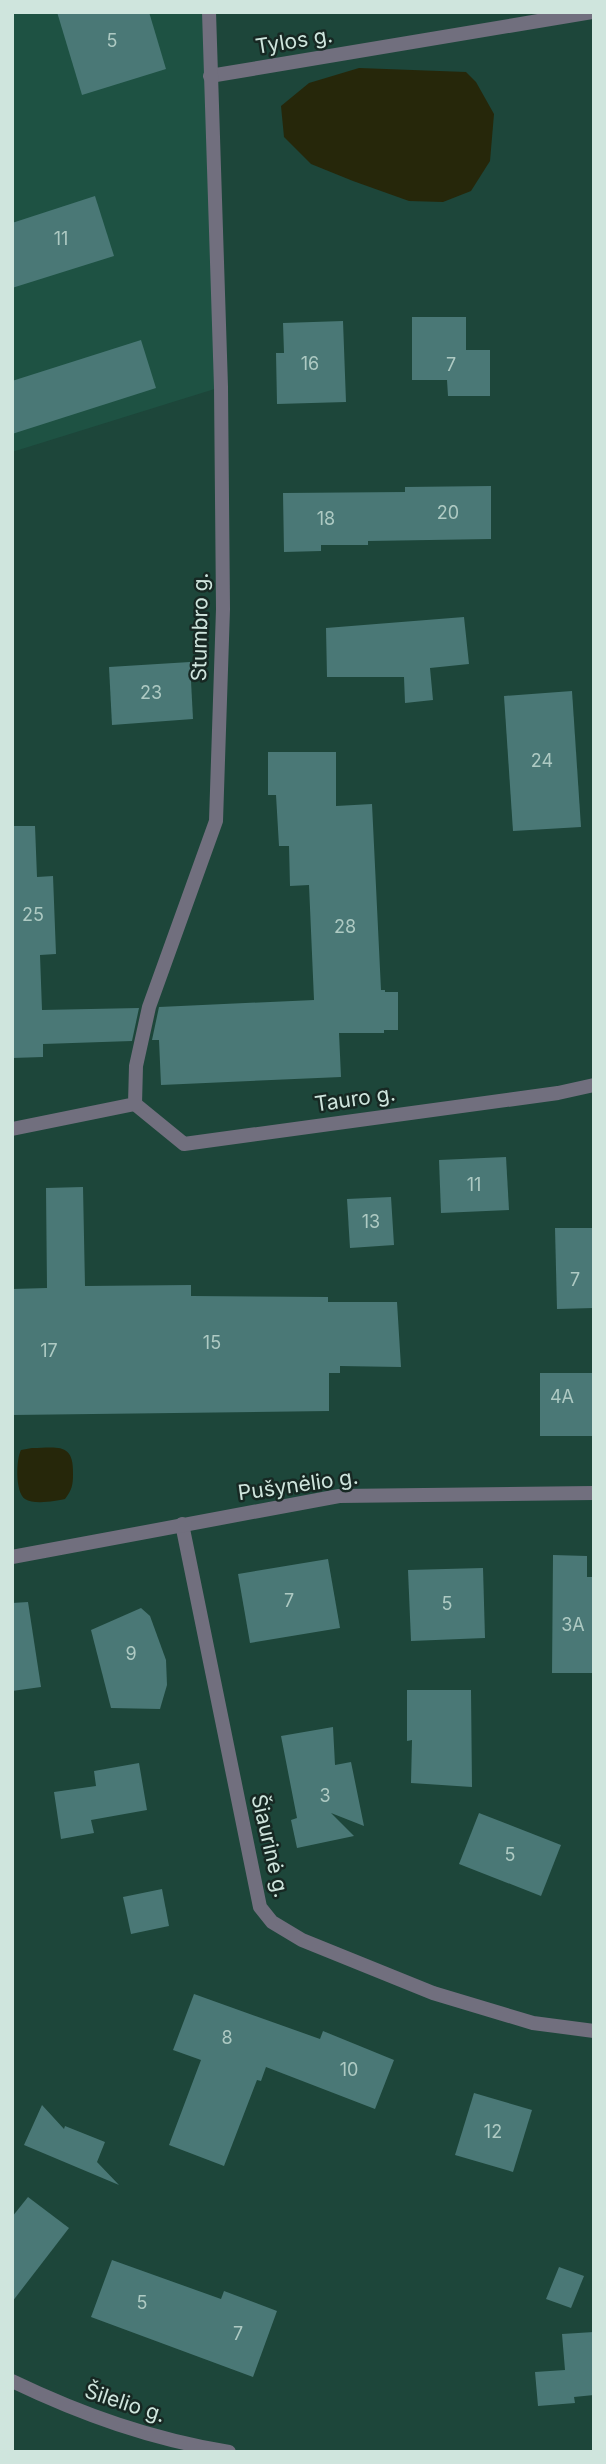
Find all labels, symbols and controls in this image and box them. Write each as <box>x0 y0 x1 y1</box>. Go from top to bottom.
street label: Tylos g. <box>254 22 334 59</box>
house number: 5 <box>107 30 117 51</box>
house number: 11 <box>54 228 68 249</box>
house number: 16 <box>301 353 319 374</box>
house number: 7 <box>446 354 456 375</box>
house number: 20 <box>437 502 459 523</box>
house number: 18 <box>317 508 335 529</box>
street label: Stumbro g. <box>186 572 213 682</box>
house number: 23 <box>140 682 162 703</box>
house number: 24 <box>531 750 553 771</box>
house number: 25 <box>22 904 44 925</box>
house number: 28 <box>334 916 356 937</box>
street label: Tauro g. <box>313 1080 397 1117</box>
house number: 11 <box>467 1174 481 1195</box>
house number: 13 <box>362 1211 380 1232</box>
house number: 7 <box>570 1269 580 1290</box>
house number: 15 <box>203 1332 221 1353</box>
house number: 17 <box>40 1340 58 1361</box>
house number: 4A <box>550 1386 574 1407</box>
street label: Pušynėlio g. <box>236 1464 360 1505</box>
house number: 7 <box>284 1590 294 1611</box>
house number: 5 <box>442 1593 452 1614</box>
house number: 3A <box>561 1614 585 1635</box>
house number: 9 <box>125 1643 137 1664</box>
house number: 3 <box>319 1785 331 1806</box>
street label: Šiaurinė g. <box>246 1792 295 1900</box>
house number: 5 <box>505 1844 515 1865</box>
house number: 8 <box>221 2027 233 2048</box>
house number: 10 <box>340 2059 358 2080</box>
house number: 12 <box>484 2121 502 2142</box>
house number: 5 <box>137 2292 147 2313</box>
house number: 7 <box>233 2323 243 2344</box>
street label: Šilelio g. <box>82 2378 169 2427</box>

